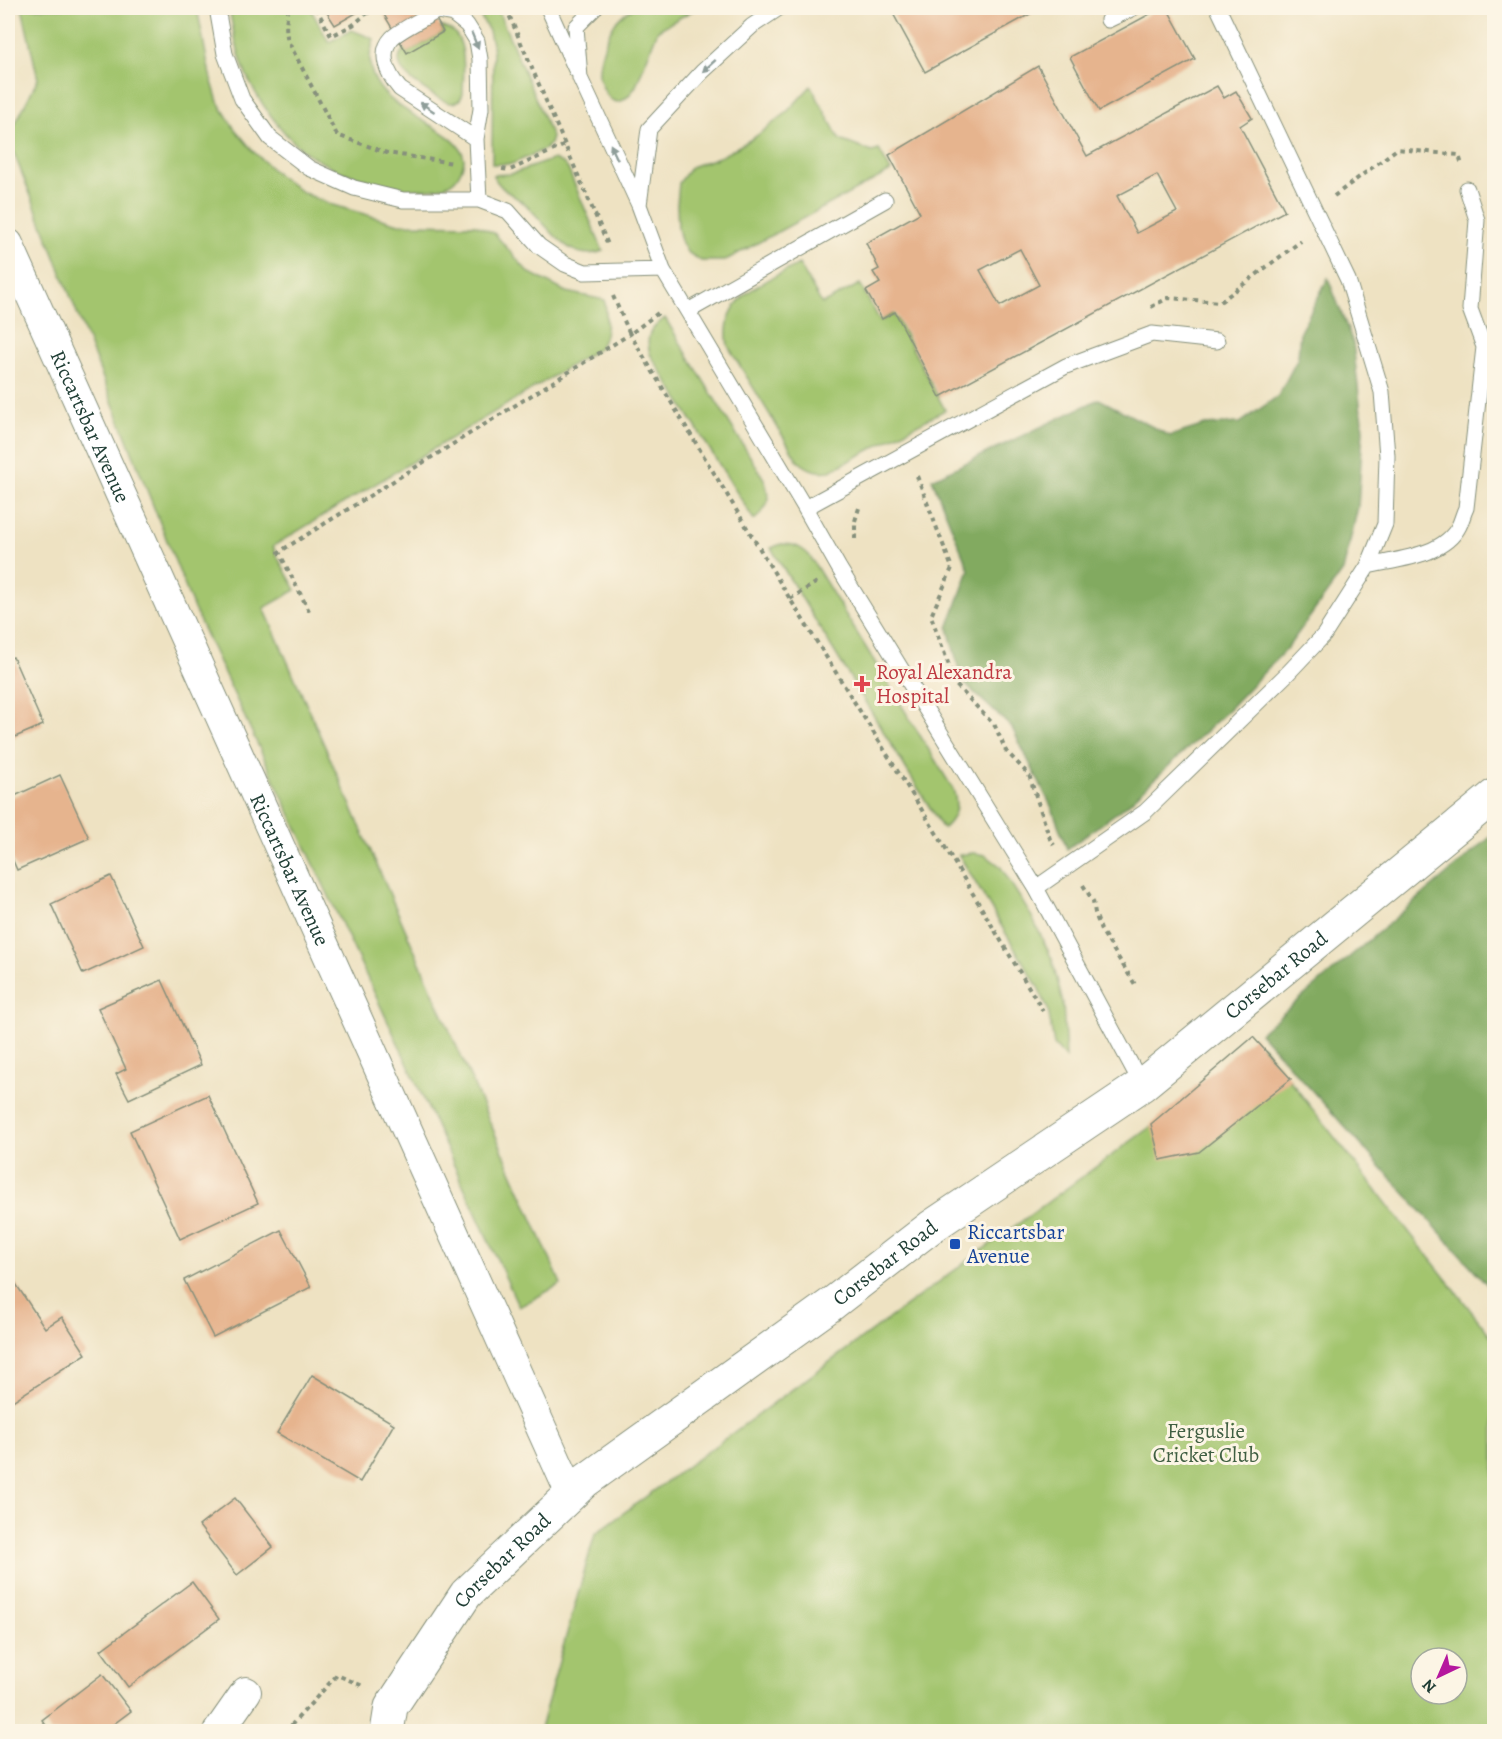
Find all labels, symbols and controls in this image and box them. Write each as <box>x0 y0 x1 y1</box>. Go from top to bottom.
one-way arrow <box>470 33 480 51</box>
one-way arrow <box>702 59 717 72</box>
one-way arrow <box>419 102 435 113</box>
one-way arrow <box>609 143 619 161</box>
street label: Riccartsbar Avenue <box>44 346 137 507</box>
place label: Royal Alexandra Hospital <box>876 658 1012 710</box>
marker: Royal Alexandra Hospital <box>853 675 871 693</box>
street label: Riccartsbar Avenue <box>243 789 336 950</box>
street label: Corsebar Road <box>1219 924 1334 1026</box>
street label: Corsebar Road <box>827 1213 944 1312</box>
place label: Riccartsbar Avenue <box>966 1218 1065 1270</box>
marker: Riccartsbar Avenue <box>948 1237 962 1251</box>
park label: Ferguslie Cricket Club <box>1153 1417 1259 1469</box>
street label: Corsebar Road <box>447 1506 557 1613</box>
north arrow <box>1409 1646 1469 1706</box>
text: N <box>1417 1674 1441 1698</box>

